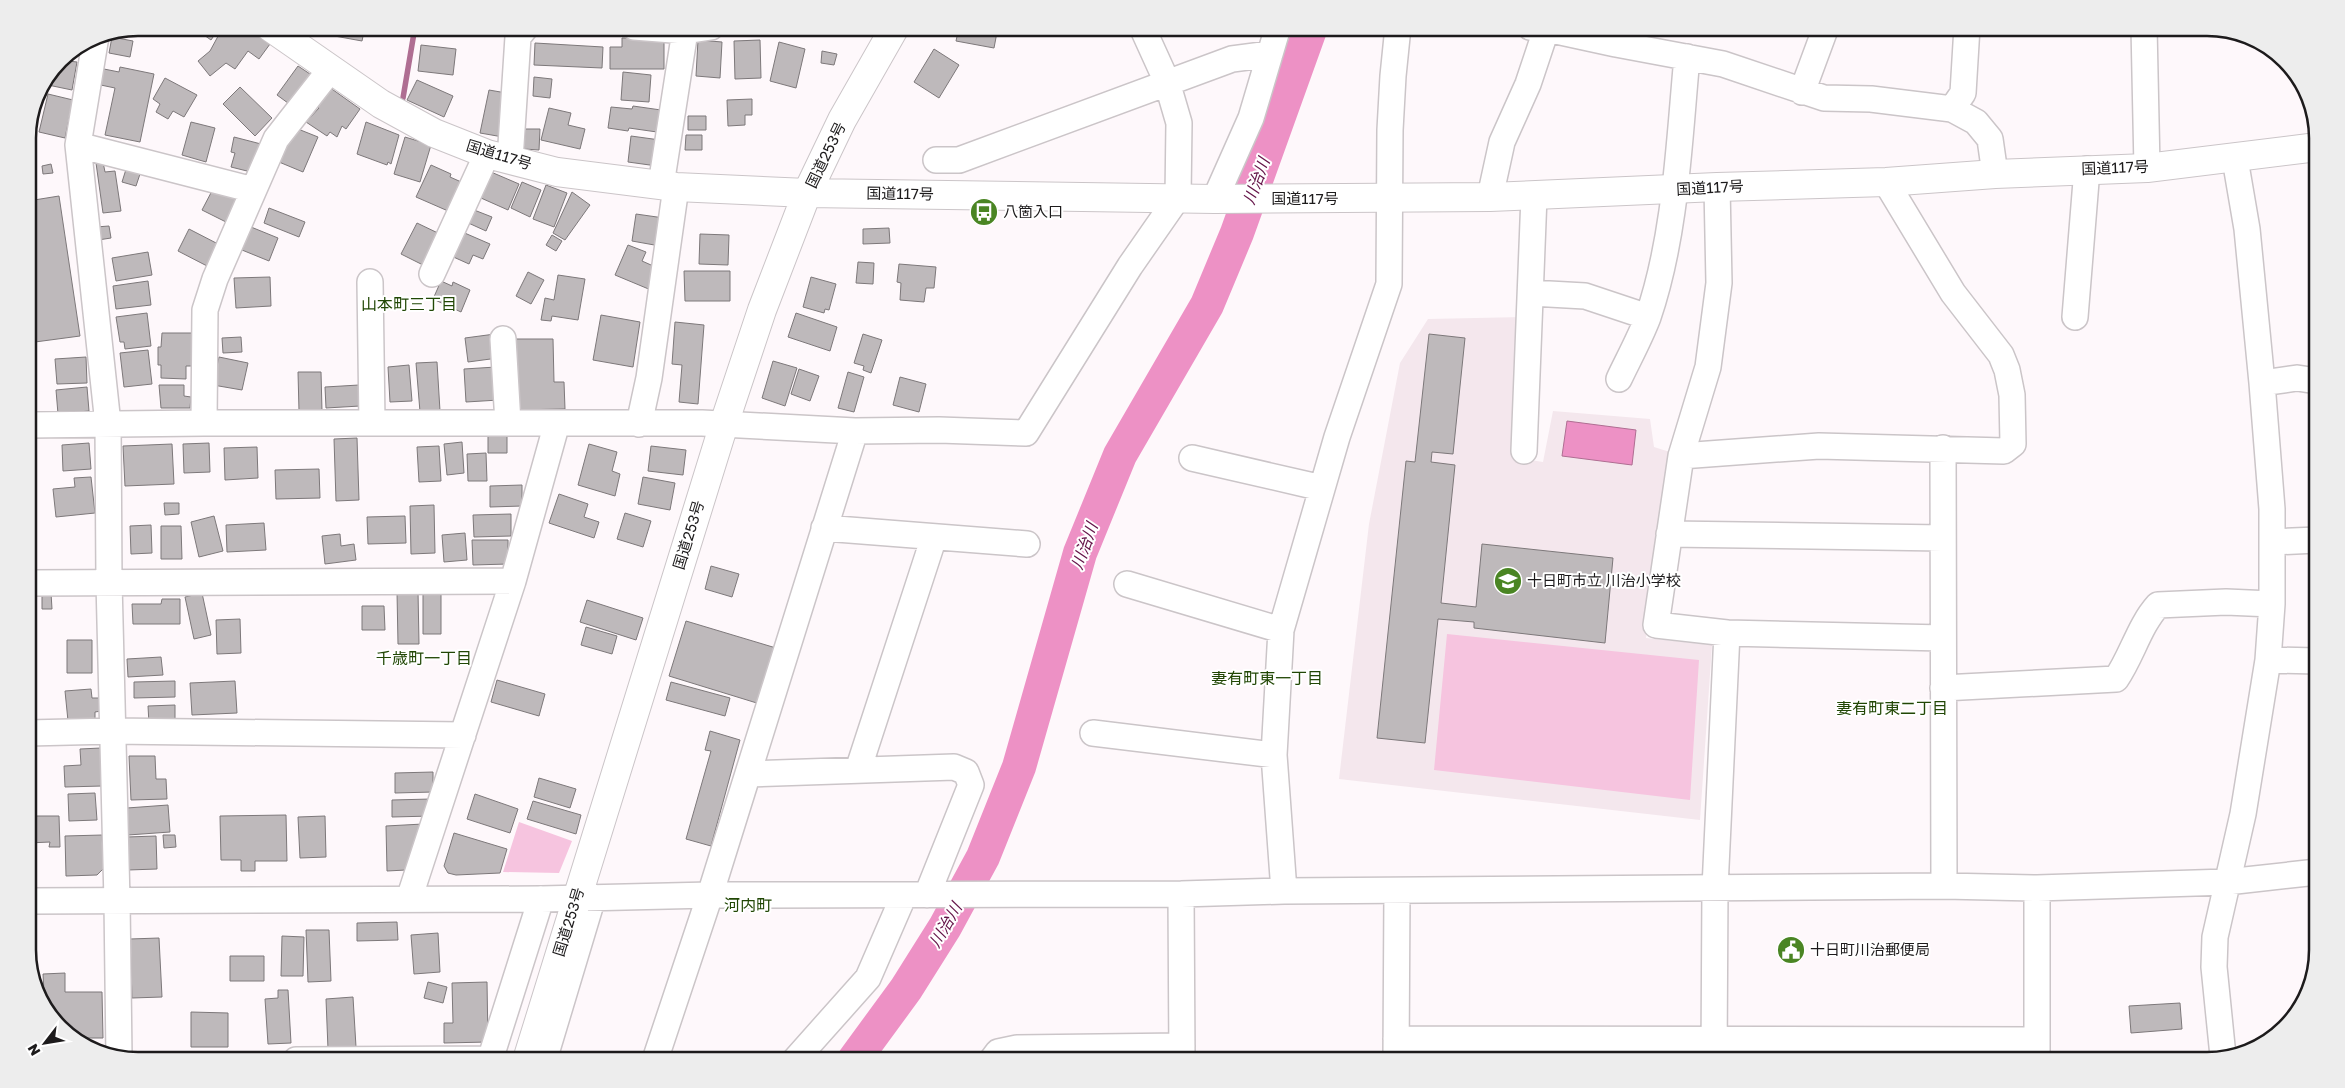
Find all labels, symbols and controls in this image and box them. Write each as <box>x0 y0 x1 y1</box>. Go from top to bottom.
street label: 国道253号 <box>801 119 849 190</box>
street label: 国道117号 <box>464 136 534 173</box>
water label: 川治川 <box>1238 153 1274 207</box>
street label: 国道117号 <box>2081 157 2149 177</box>
street label: 国道117号 <box>1676 176 1744 198</box>
street label: 国道117号 <box>866 183 934 203</box>
street label: 国道117号 <box>1271 189 1339 207</box>
bus stop icon: 八箇入口 <box>969 197 999 227</box>
place label: 八箇入口 <box>1003 202 1063 220</box>
district label: 山本町三丁目 <box>361 294 457 314</box>
street label: 国道253号 <box>669 498 707 571</box>
water label: 川治川 <box>1066 518 1102 572</box>
school or university icon: 十日町市立 川治小学校 <box>1493 566 1523 596</box>
place label: 十日町市立 川治小学校 <box>1527 571 1681 589</box>
district label: 千歳町一丁目 <box>376 648 472 668</box>
district label: 妻有町東一丁目 <box>1211 668 1323 688</box>
district label: 妻有町東二丁目 <box>1836 698 1948 718</box>
street label: 国道253号 <box>549 885 587 958</box>
district label: 河内町 <box>724 895 772 915</box>
water label: 川治川 <box>924 897 967 951</box>
public building icon: 十日町川治郵便局 <box>1776 935 1806 965</box>
place label: 十日町川治郵便局 <box>1810 940 1930 958</box>
north arrow <box>20 1018 70 1068</box>
text: N <box>23 1041 43 1059</box>

